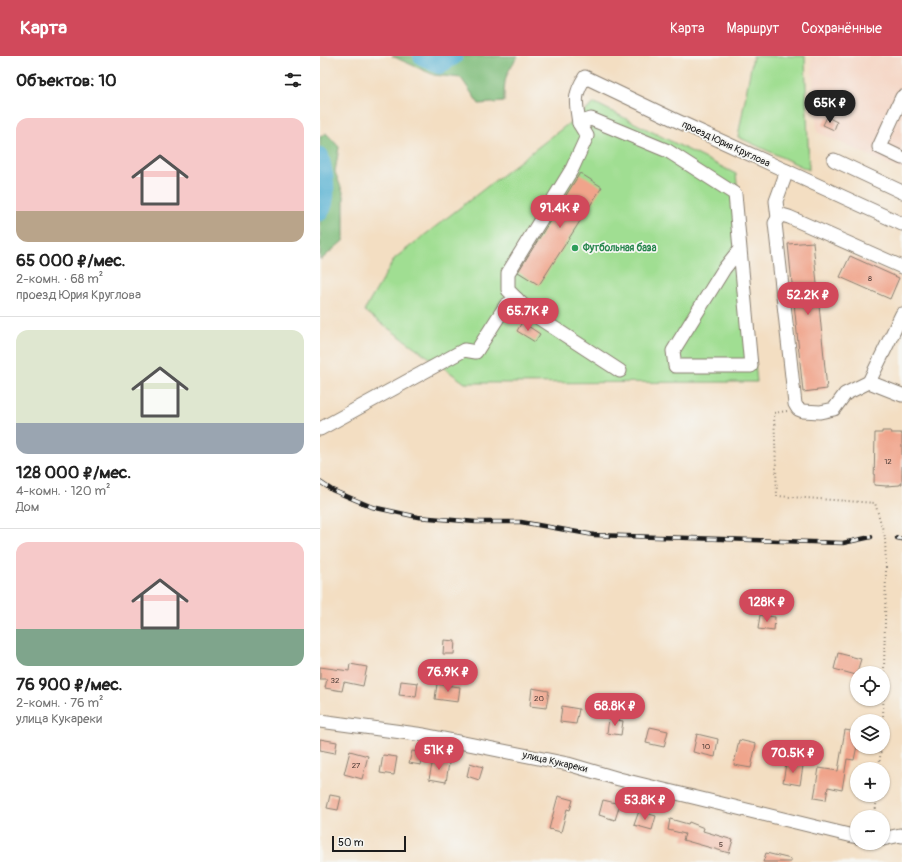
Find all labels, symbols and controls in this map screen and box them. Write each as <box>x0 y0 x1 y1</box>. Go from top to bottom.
text: Карта <box>20 16 67 40</box>
text: Карта <box>670 20 705 37</box>
text: Маршрут <box>727 20 779 37</box>
text: Сохранённые <box>801 20 882 37</box>
icon: filters <box>282 69 304 91</box>
text: Объектов: 10 <box>16 70 117 91</box>
pin: 65K ₽ <box>802 90 858 124</box>
text: 65K ₽ <box>813 95 847 111</box>
street label: проезд Юрия Круглова <box>680 118 772 170</box>
icon: home <box>124 144 196 216</box>
pin: 91.4K ₽ <box>523 195 597 229</box>
text: 91.4K ₽ <box>540 200 580 216</box>
place label: Футбольная база <box>582 242 657 254</box>
marker: Футбольная база <box>570 243 580 253</box>
text: 65 000 ₽/мес. <box>16 250 126 271</box>
text: 2-комн. · 68 m² <box>16 271 103 287</box>
house number: 8 <box>868 274 872 283</box>
pin: 52.2K ₽ <box>771 282 845 316</box>
text: проезд Юрия Круглова <box>16 287 141 303</box>
text: 52.2K ₽ <box>787 287 829 303</box>
pin: 65.7K ₽ <box>491 298 565 332</box>
text: 65.7K ₽ <box>507 303 549 319</box>
icon: home <box>124 356 196 428</box>
house number: 12 <box>884 457 892 466</box>
text: 128 000 ₽/мес. <box>16 462 131 483</box>
text: 4-комн. · 120 m² <box>16 483 111 499</box>
text: Дом <box>16 499 39 515</box>
icon: home <box>124 568 196 640</box>
pin: 128K ₽ <box>734 589 800 623</box>
text: 128K ₽ <box>748 594 786 610</box>
pin: 76.9K ₽ <box>411 659 485 693</box>
text: 76.9K ₽ <box>427 664 469 680</box>
map controls <box>850 666 890 850</box>
button: locate <box>850 666 890 706</box>
text: 76 900 ₽/мес. <box>16 674 123 695</box>
house number: 32 <box>331 676 340 685</box>
pin: 68.8K ₽ <box>578 693 652 727</box>
house number: 20 <box>534 694 545 703</box>
text: 2-комн. · 76 m² <box>16 695 104 711</box>
text: 68.8K ₽ <box>594 698 636 714</box>
text: улица Кукареки <box>16 711 102 727</box>
button: layers <box>850 714 890 754</box>
pin: 51K ₽ <box>411 737 467 771</box>
pin: 70.5K ₽ <box>756 740 830 774</box>
text: 51K ₽ <box>424 742 454 758</box>
house number: 10 <box>702 742 711 751</box>
text: 70.5K ₽ <box>771 745 815 761</box>
street label: улица Кукареки <box>520 748 589 775</box>
house number: 27 <box>352 761 361 770</box>
button: + <box>850 762 890 802</box>
pin: 53.8K ₽ <box>608 787 682 821</box>
text: 53.8K ₽ <box>624 792 666 808</box>
button: − <box>850 810 890 850</box>
scale bar <box>332 834 406 853</box>
text: 50 m <box>338 836 364 849</box>
house number: 5 <box>719 840 723 849</box>

